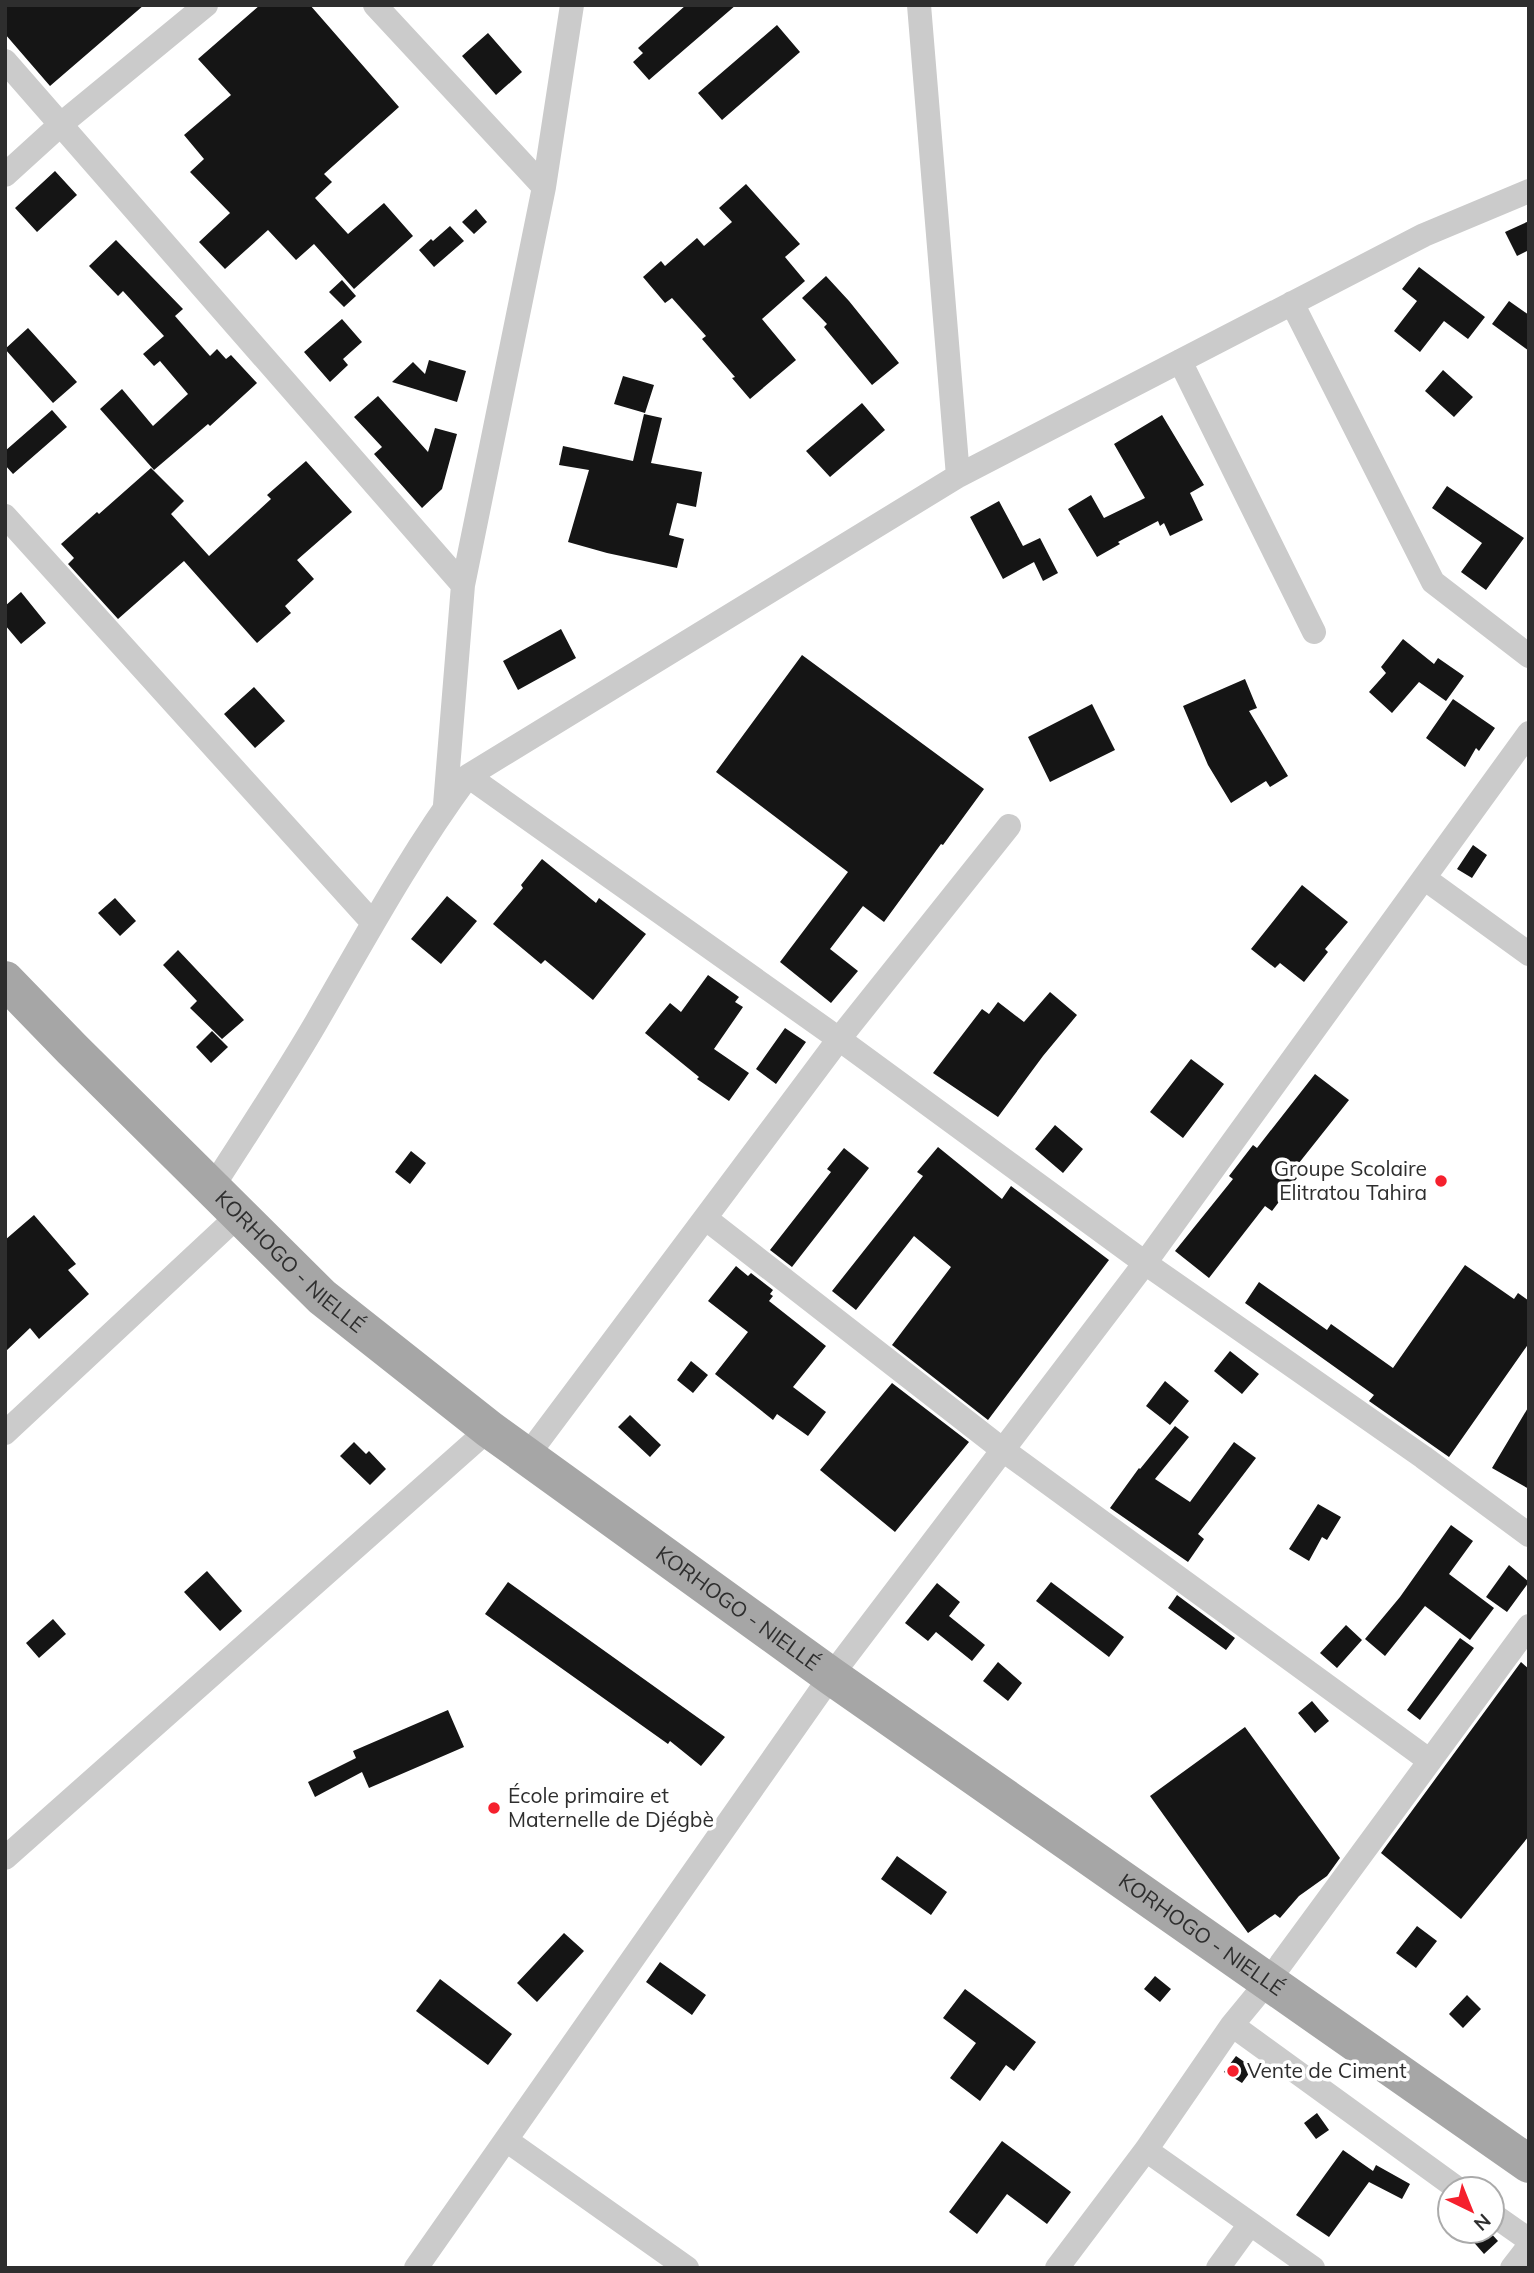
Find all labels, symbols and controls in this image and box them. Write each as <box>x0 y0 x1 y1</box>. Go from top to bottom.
place label: Groupe Scolaire Elitratou Tahira <box>1274 1155 1427 1205</box>
marker: Groupe Scolaire Elitratou Tahira <box>1433 1173 1449 1189</box>
street label: KORHOGO - NIELLÉ <box>210 1185 370 1338</box>
street label: KORHOGO - NIELLÉ <box>651 1540 825 1676</box>
place label: École primaire et Maternelle de Djégbè <box>508 1782 714 1832</box>
marker: École primaire et Maternelle de Djégbè <box>486 1800 502 1816</box>
street label: KORHOGO - NIELLÉ <box>1114 1867 1290 2001</box>
place label: Vente de Ciment <box>1247 2057 1407 2083</box>
marker: Vente de Ciment <box>1225 2063 1241 2079</box>
north arrow <box>1436 2175 1506 2245</box>
text: N <box>1469 2209 1496 2236</box>

